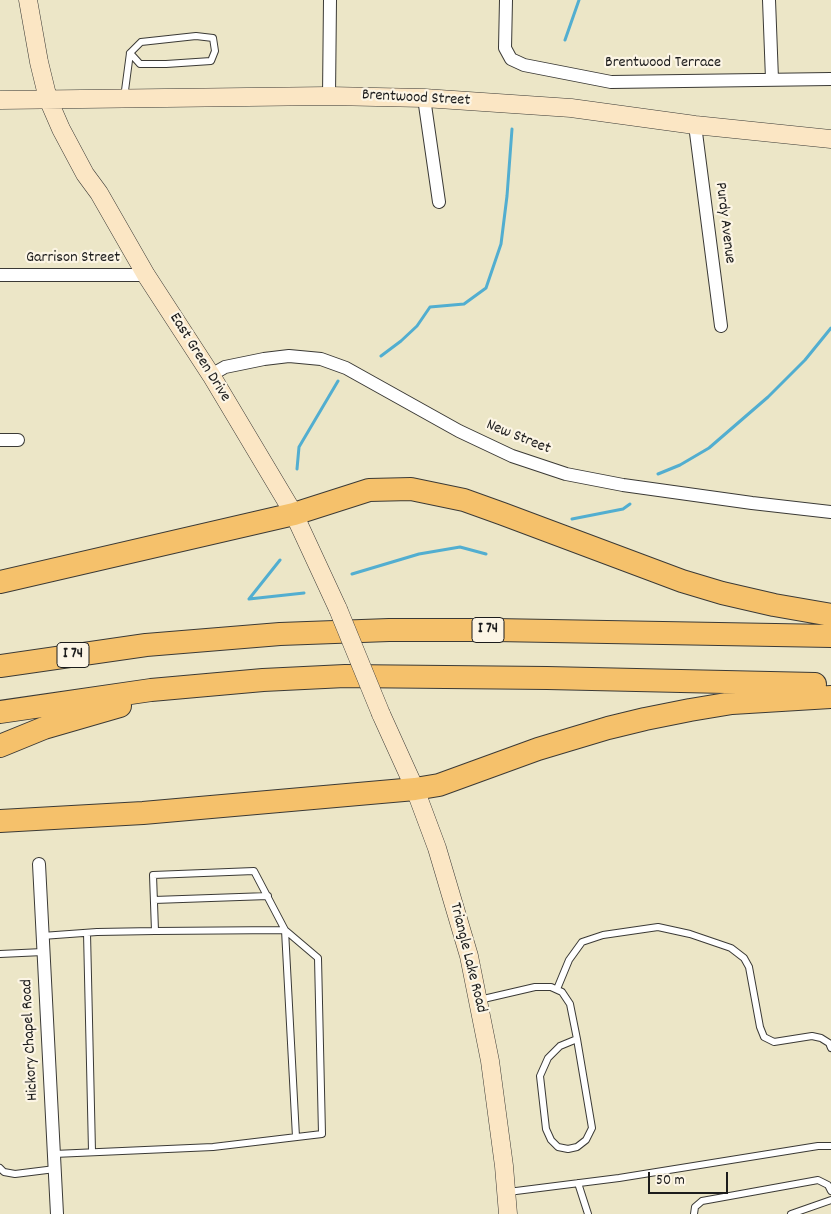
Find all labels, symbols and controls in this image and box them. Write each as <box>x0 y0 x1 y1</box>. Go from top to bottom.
street label: Brentwood Terrace <box>605 54 721 74</box>
street label: Brentwood Street <box>361 87 471 111</box>
street label: Purdy Avenue <box>710 181 738 265</box>
street label: Garrison Street <box>26 249 120 269</box>
street label: East Green Drive <box>164 310 234 406</box>
street label: New Street <box>483 416 553 460</box>
road number: I 74 <box>472 618 504 642</box>
road number: I 74 <box>57 642 89 668</box>
street label: Triangle Lake Road <box>444 901 490 1015</box>
street label: Hickory Chapel Road <box>18 979 44 1101</box>
scale bar <box>651 1162 731 1194</box>
text: 50 m <box>656 1170 685 1192</box>

